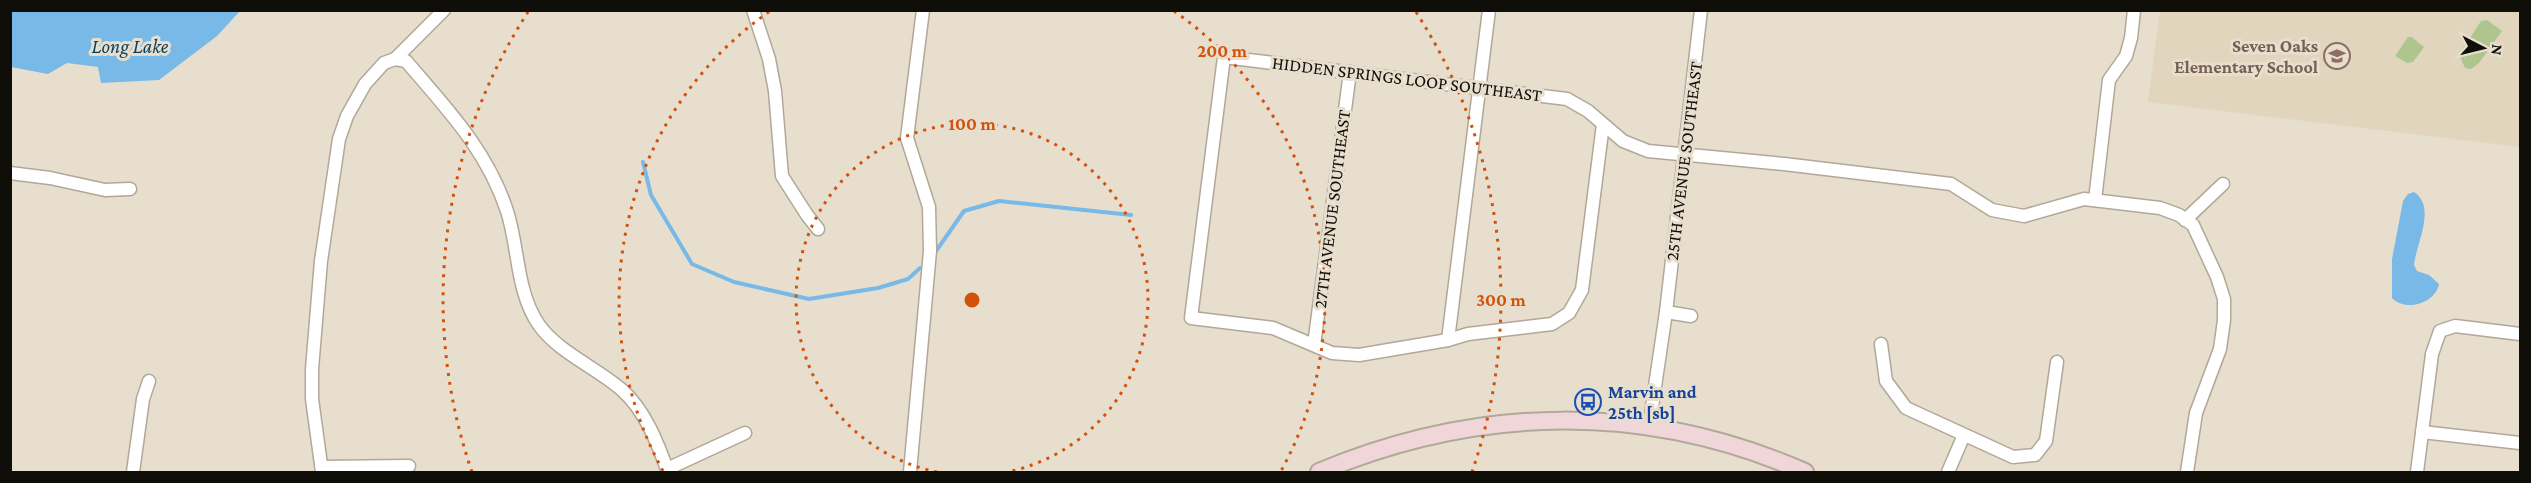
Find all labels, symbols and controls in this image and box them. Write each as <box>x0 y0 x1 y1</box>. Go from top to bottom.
north arrow <box>2453 18 2513 78</box>
water label: Long Lake <box>92 35 169 58</box>
place label: Seven Oaks Elementary School <box>2174 36 2318 77</box>
text: 200 m <box>1197 41 1248 61</box>
school or university icon: Seven Oaks Elementary School <box>2322 41 2352 71</box>
text: N <box>2488 43 2506 56</box>
street label: HIDDEN SPRINGS LOOP SOUTHEAST <box>1271 53 1543 105</box>
street label: 25TH AVENUE SOUTHEAST <box>1662 60 1706 262</box>
street label: 27TH AVENUE SOUTHEAST <box>1310 108 1354 309</box>
text: 100 m <box>948 114 996 134</box>
centre of rings <box>962 290 982 310</box>
text: 300 m <box>1476 290 1526 310</box>
place label: Marvin and 25th [sb] <box>1608 382 1697 423</box>
bus stop icon: Marvin and 25th [sb] <box>1573 387 1603 417</box>

